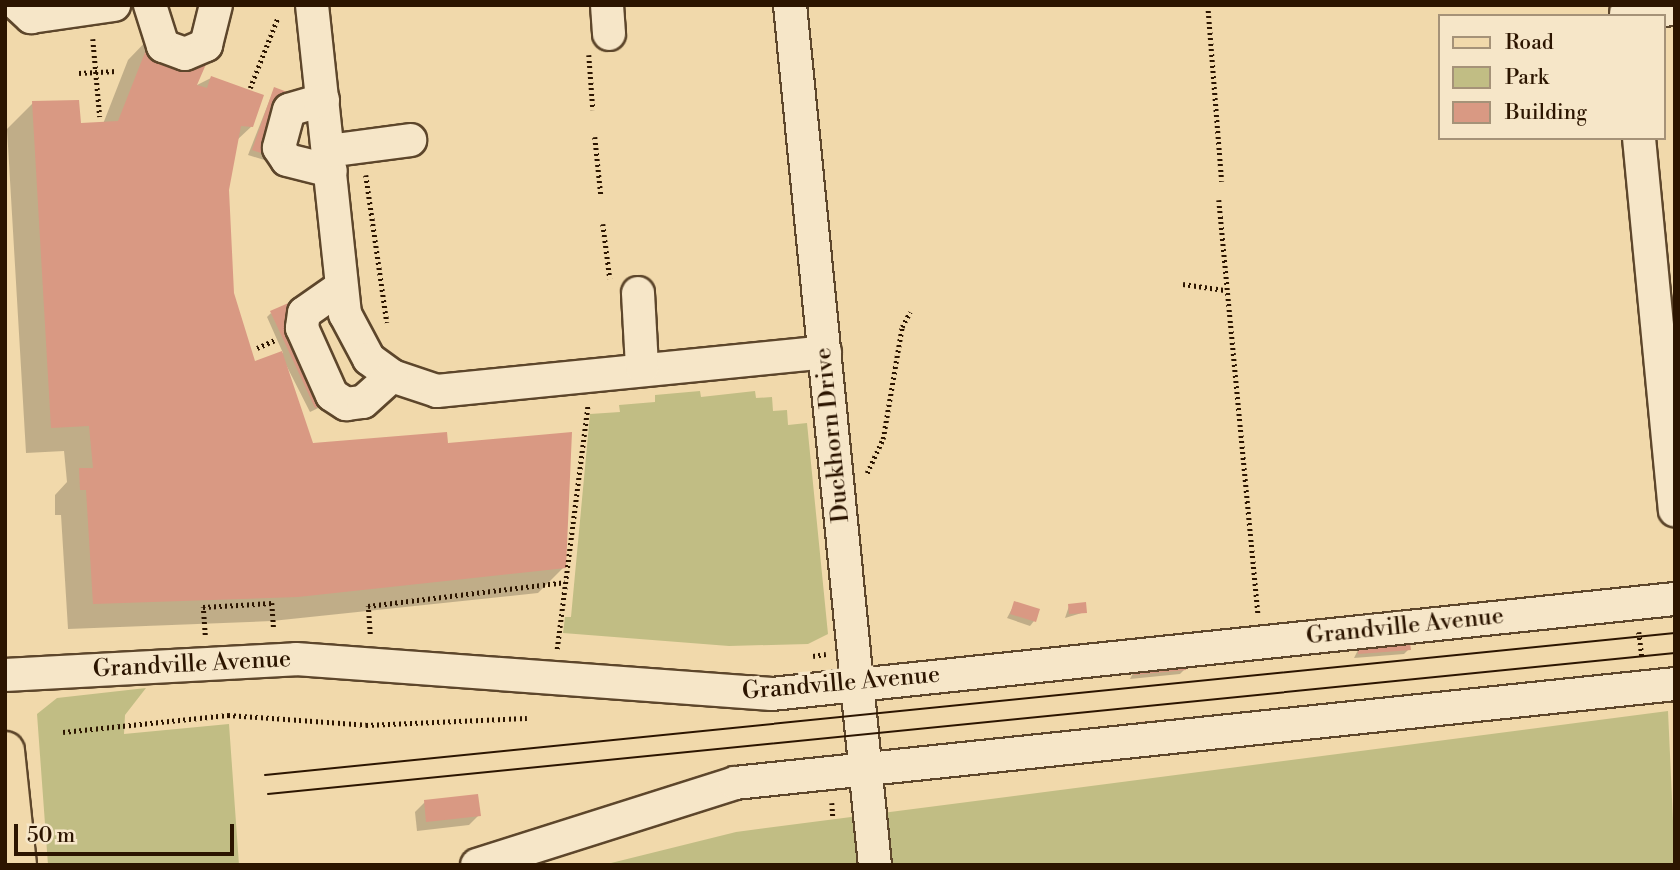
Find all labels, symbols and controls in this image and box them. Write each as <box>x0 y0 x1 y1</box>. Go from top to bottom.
legend <box>1438 14 1666 140</box>
text: Road <box>1505 30 1554 56</box>
text: Park <box>1505 65 1549 91</box>
text: Building <box>1505 100 1587 126</box>
street label: Duckhorn Drive <box>809 346 857 524</box>
street label: Grandville Avenue <box>1305 602 1505 652</box>
street label: Grandville Avenue <box>92 645 292 685</box>
street label: Grandville Avenue <box>741 661 941 707</box>
scale bar <box>18 810 238 854</box>
text: 50 m <box>27 823 75 849</box>

